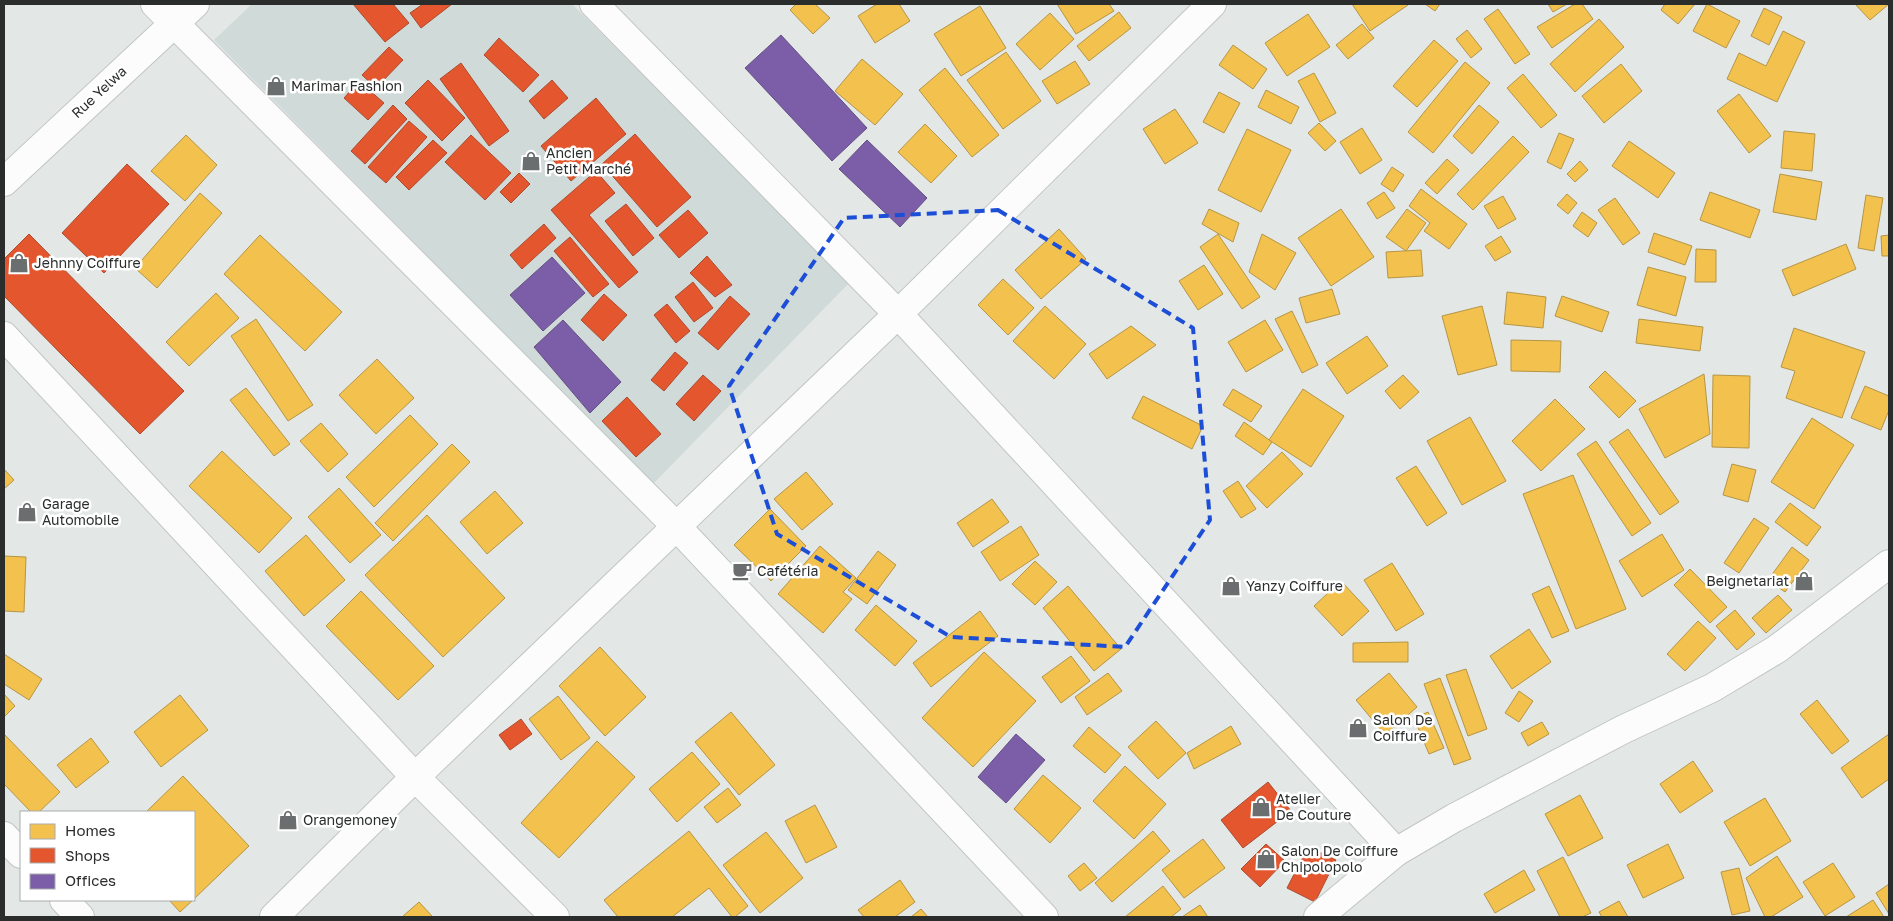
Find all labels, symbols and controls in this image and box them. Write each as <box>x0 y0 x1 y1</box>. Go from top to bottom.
street label: Rue Yelwa <box>68 62 130 121</box>
shop icon: Marimar Fashion <box>265 75 287 97</box>
place label: Marimar Fashion <box>291 77 402 94</box>
place label: Ancien Petit Marché <box>546 144 631 177</box>
shop icon: Ancien Petit Marché <box>520 150 542 172</box>
shop icon: Jehnny Coiffure <box>8 252 30 274</box>
place label: Jehnny Coiffure <box>34 254 141 271</box>
place label: Garage Automobile <box>42 495 119 528</box>
shop icon: Garage Automobile <box>16 501 38 523</box>
cafe icon: Cafétéria <box>731 560 753 582</box>
place label: Cafétéria <box>757 562 818 579</box>
shop icon: Beignetariat <box>1793 570 1815 592</box>
place label: Beignetariat <box>1706 572 1789 589</box>
shop icon: Yanzy Coiffure <box>1220 575 1242 597</box>
place label: Yanzy Coiffure <box>1246 577 1343 594</box>
place label: Salon De Coiffure <box>1373 711 1433 744</box>
shop icon: Salon De Coiffure <box>1347 717 1369 739</box>
place label: Atelier De Couture <box>1276 790 1351 823</box>
shop icon: Atelier De Couture <box>1250 796 1272 818</box>
shop icon: Orangemoney <box>277 809 299 831</box>
legend <box>20 811 195 901</box>
place label: Orangemoney <box>303 811 397 828</box>
text: Homes <box>65 821 115 839</box>
place label: Salon De Coiffure Chipolopolo <box>1281 842 1398 875</box>
text: Shops <box>65 846 110 864</box>
shop icon: Salon De Coiffure Chipolopolo <box>1255 848 1277 870</box>
text: Offices <box>65 871 116 889</box>

